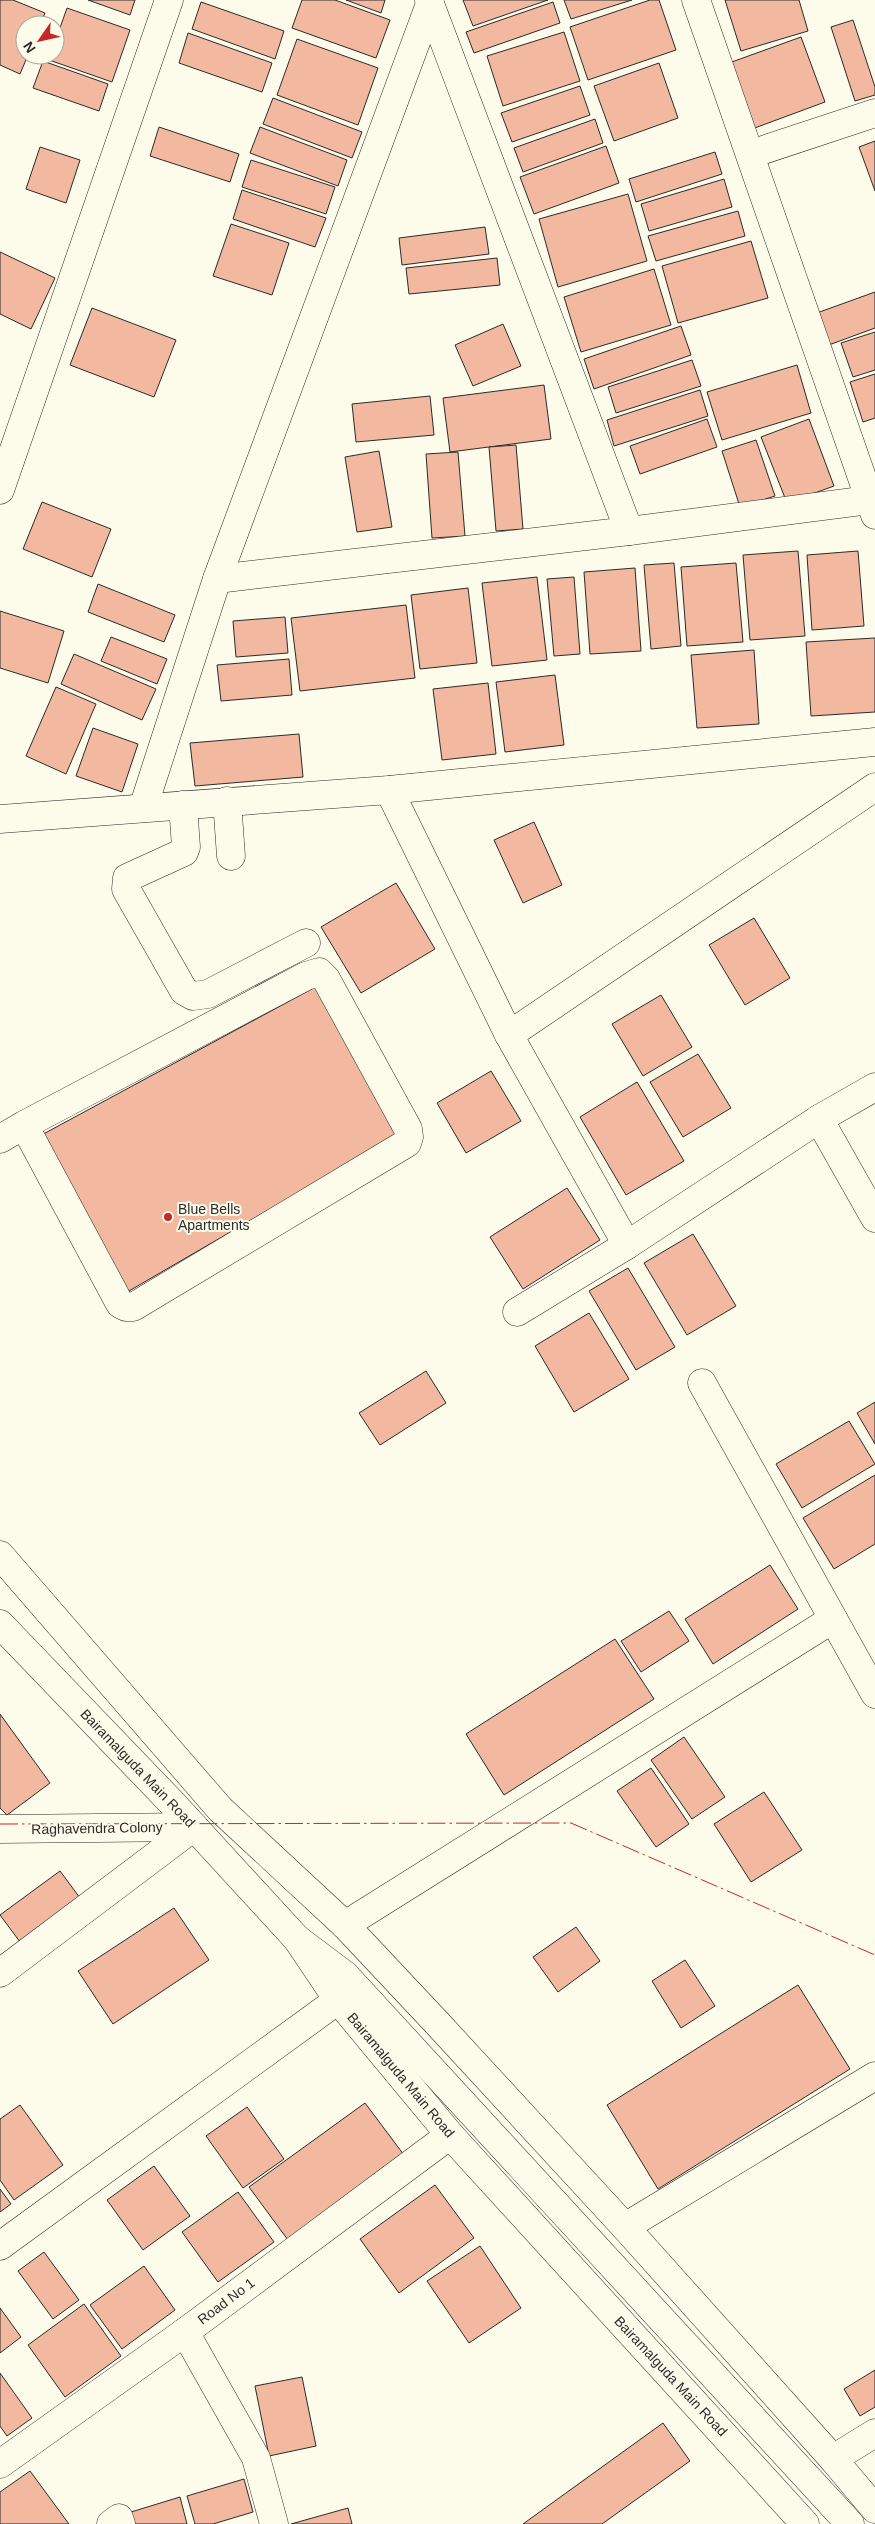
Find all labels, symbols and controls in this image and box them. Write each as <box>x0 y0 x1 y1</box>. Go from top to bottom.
north arrow <box>15 15 65 65</box>
text: N <box>20 39 39 56</box>
place label: Blue Bells Apartments <box>178 1201 250 1233</box>
marker: Blue Bells Apartments <box>162 1211 174 1223</box>
street label: Bairamalguda Main Road <box>77 1706 199 1830</box>
street label: Raghavendra Colony <box>31 1819 163 1837</box>
street label: Bairamalguda Main Road <box>344 2009 458 2141</box>
street label: Road No 1 <box>194 2274 258 2328</box>
street label: Bairamalguda Main Road <box>611 2313 731 2439</box>

